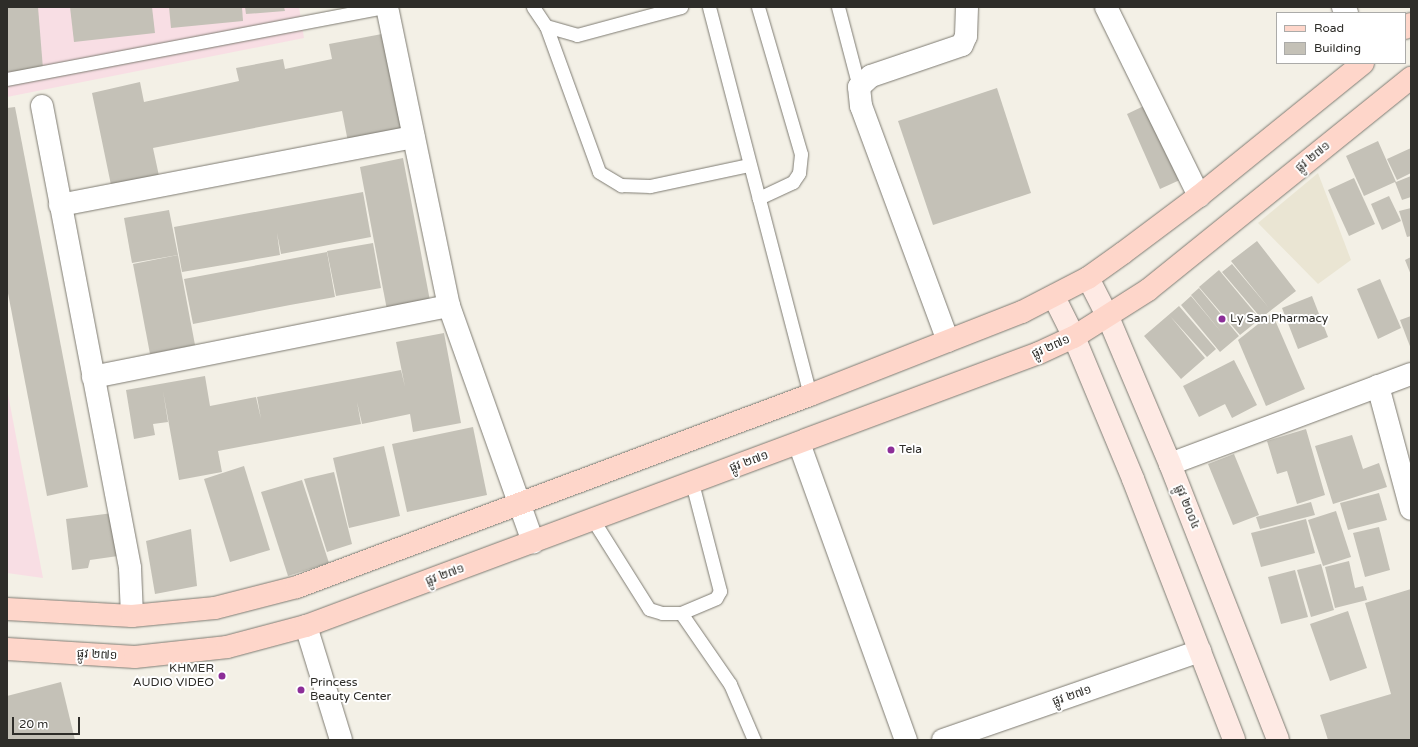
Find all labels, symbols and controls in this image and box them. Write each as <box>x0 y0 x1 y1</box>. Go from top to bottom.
legend <box>1276 12 1406 64</box>
text: Road <box>1314 21 1344 35</box>
text: Building <box>1314 41 1361 55</box>
street label: ផ្លូវ ២៧១ <box>1293 139 1333 175</box>
place label: Ly San Pharmacy <box>1230 312 1328 326</box>
marker: Ly San Pharmacy <box>1217 314 1227 324</box>
street label: ផ្លូវ ២៧១ <box>1029 332 1073 362</box>
place label: Tela <box>899 443 922 457</box>
marker: Tela <box>886 445 896 455</box>
street label: ផ្លូវ ២៧១ <box>727 448 771 476</box>
street label: ផ្លូវ ២០០៤ <box>1172 483 1202 531</box>
street label: ផ្លូវ ២៧១ <box>423 561 467 589</box>
street label: ផ្លូវ ២៧១ <box>76 647 118 663</box>
place label: KHMER AUDIO VIDEO <box>133 662 214 690</box>
marker: KHMER AUDIO VIDEO <box>217 671 227 681</box>
place label: Princess Beauty Center <box>310 676 391 704</box>
street label: ផ្លូវ ២៧១ <box>1050 683 1094 709</box>
marker: Princess Beauty Center <box>295 684 307 696</box>
scale bar <box>14 709 82 735</box>
text: 20 m <box>19 717 48 731</box>

